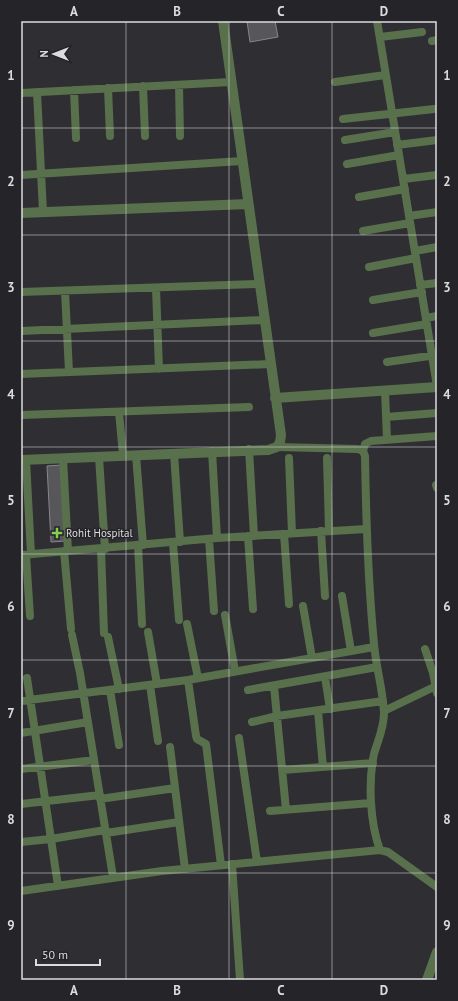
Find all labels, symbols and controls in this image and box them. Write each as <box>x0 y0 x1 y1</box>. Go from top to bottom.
text: A <box>70 3 78 20</box>
text: B <box>173 3 181 20</box>
text: C <box>277 3 285 20</box>
text: D <box>380 3 388 20</box>
north arrow <box>34 34 74 74</box>
text: N <box>37 50 51 58</box>
text: 1 <box>7 67 15 84</box>
text: 1 <box>443 67 451 84</box>
text: 2 <box>7 173 15 190</box>
text: 2 <box>443 173 451 190</box>
text: 3 <box>7 279 15 296</box>
text: 3 <box>443 279 451 296</box>
text: 4 <box>7 386 15 403</box>
text: 4 <box>443 386 451 403</box>
text: 5 <box>7 492 15 509</box>
text: 5 <box>443 492 451 509</box>
place label: Rohit Hospital <box>66 526 134 540</box>
marker: Rohit Hospital <box>51 527 63 539</box>
text: 6 <box>7 598 15 615</box>
text: 6 <box>443 598 451 615</box>
text: 7 <box>7 705 15 722</box>
text: 7 <box>443 705 451 722</box>
text: 8 <box>7 811 15 828</box>
text: 8 <box>443 811 451 828</box>
text: 9 <box>7 917 15 934</box>
text: 9 <box>443 917 451 934</box>
scale bar <box>36 941 100 967</box>
text: 50 m <box>42 947 68 962</box>
text: A <box>70 982 78 999</box>
text: B <box>173 982 181 999</box>
text: C <box>277 982 285 999</box>
text: D <box>380 982 388 999</box>

